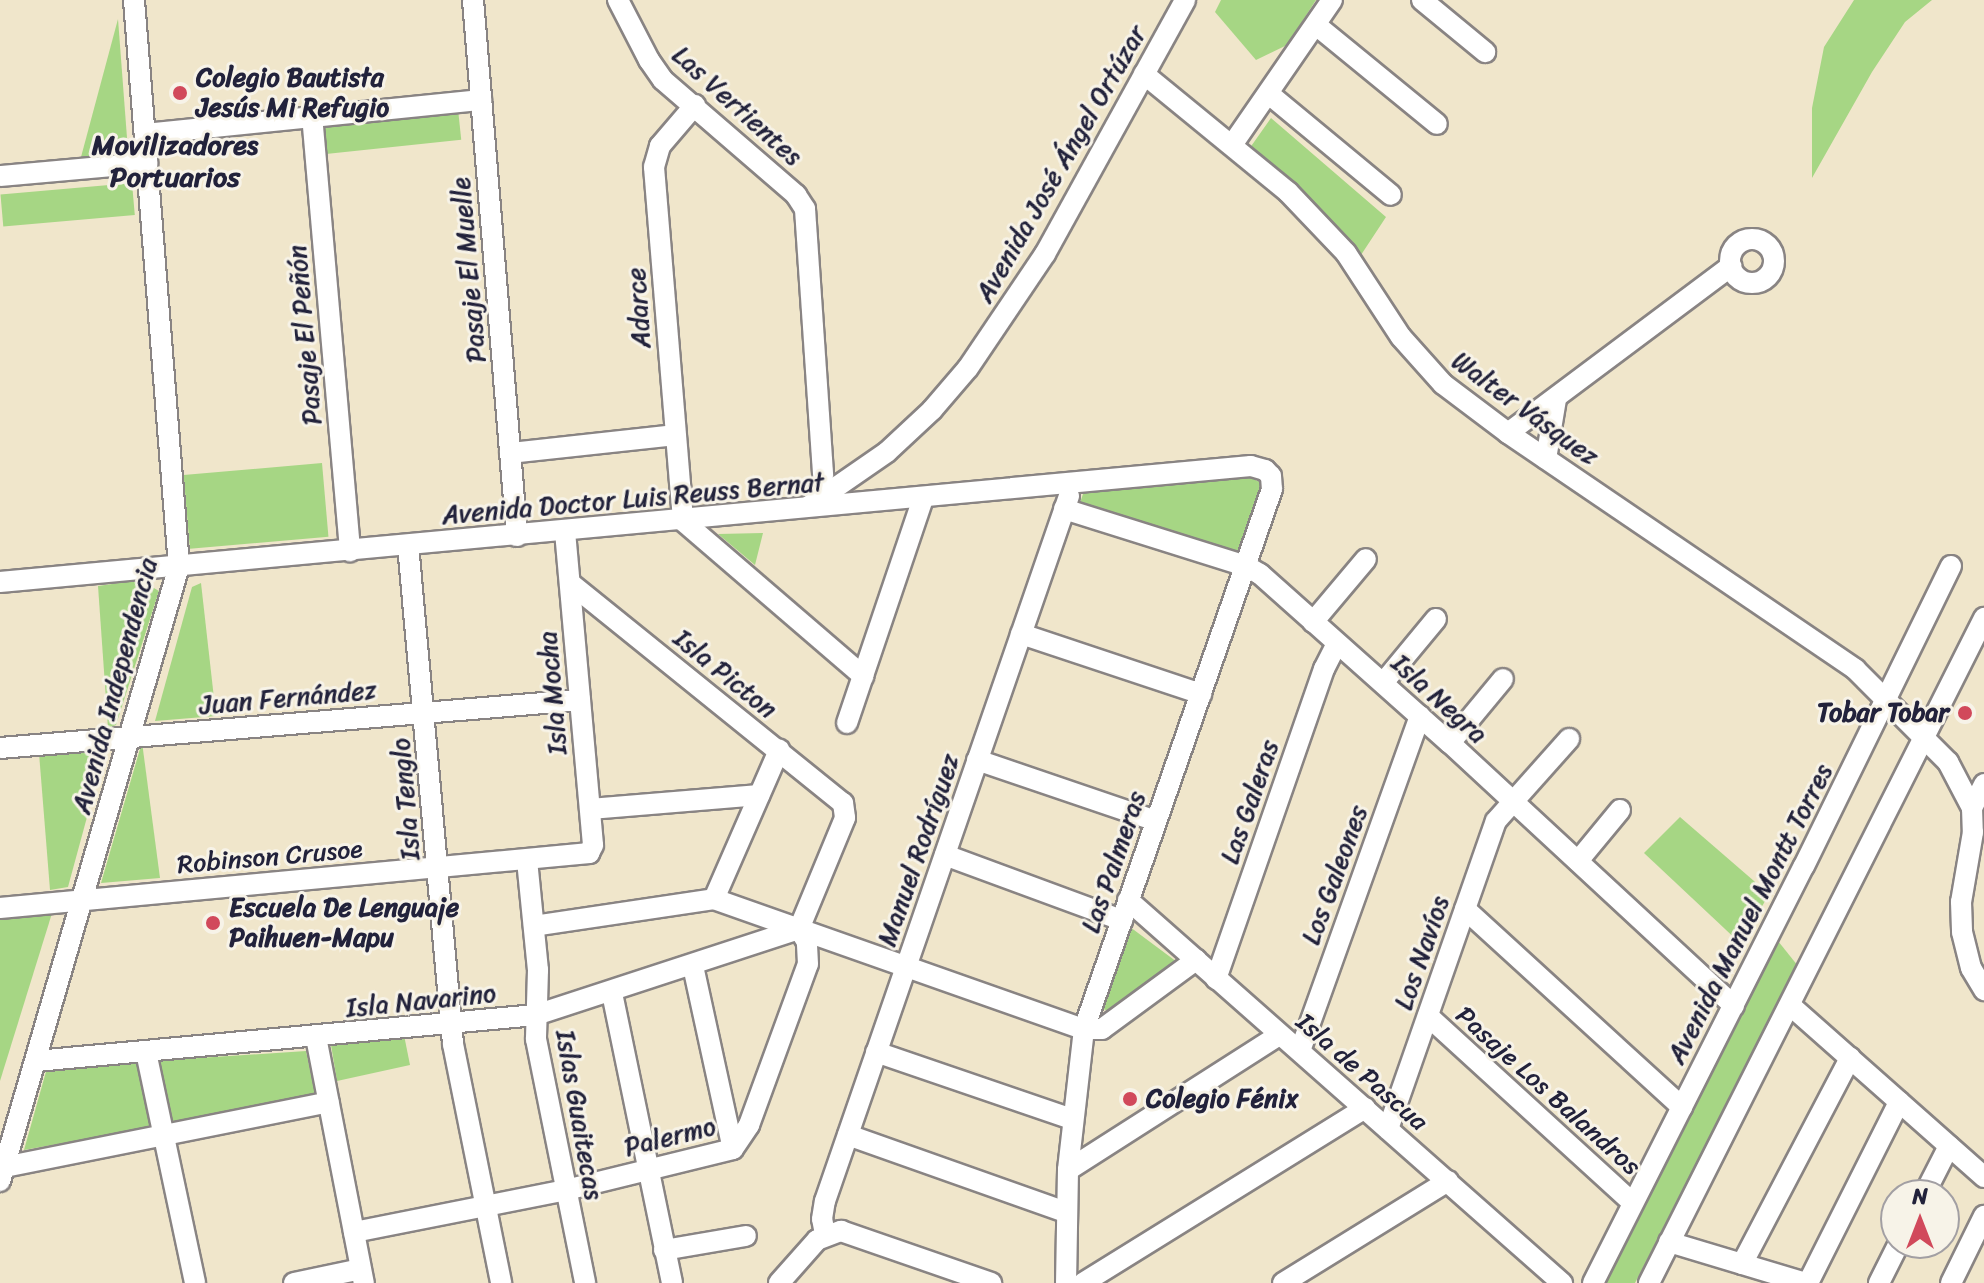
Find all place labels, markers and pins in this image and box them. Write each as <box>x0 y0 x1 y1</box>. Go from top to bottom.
place label: Colegio Bautista Jesús Mi Refugio <box>196 62 389 124</box>
marker: Colegio Bautista Jesús Mi Refugio <box>171 84 189 102</box>
place label: Tobar Tobar <box>1816 697 1949 729</box>
marker: Tobar Tobar <box>1956 704 1974 722</box>
place label: Escuela De Lenguaje Paihuen-Mapu <box>229 892 459 954</box>
marker: Escuela De Lenguaje Paihuen-Mapu <box>204 914 222 932</box>
place label: Colegio Fénix <box>1146 1083 1298 1115</box>
marker: Colegio Fénix <box>1121 1090 1139 1108</box>

